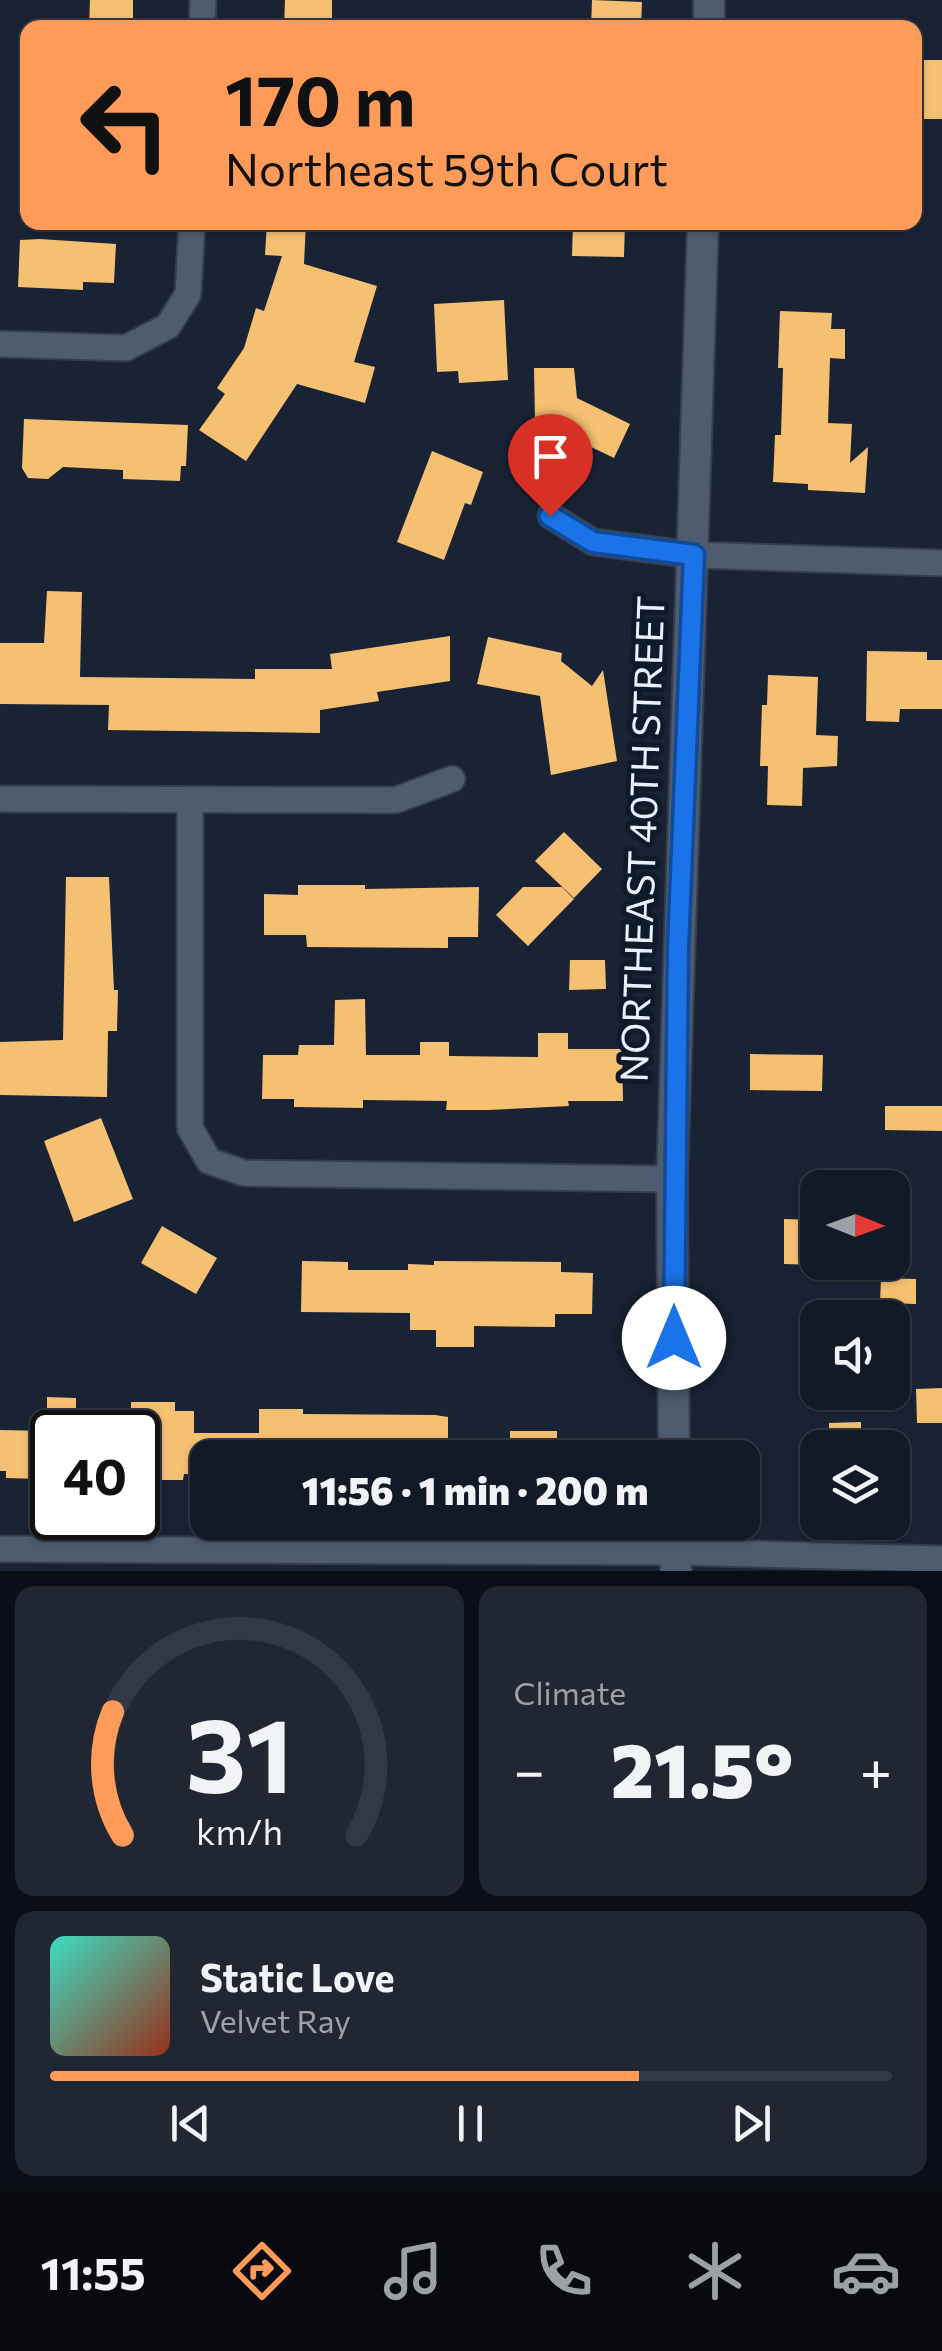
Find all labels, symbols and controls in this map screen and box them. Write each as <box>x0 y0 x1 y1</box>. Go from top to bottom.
text: 170 m <box>225 55 416 140</box>
icon: left <box>60 60 190 190</box>
text: Northeast 59th Court <box>225 140 668 195</box>
pin <box>508 414 593 517</box>
icon: arrive <box>523 429 578 484</box>
street label: NORTHEAST 40TH STREET <box>609 595 672 1083</box>
north arrow <box>800 1170 910 1280</box>
map controls <box>800 1170 910 1540</box>
position arrow <box>622 1286 726 1390</box>
button: sound <box>800 1300 910 1410</box>
speed limit sign: 40 <box>30 1410 160 1540</box>
button: layers <box>800 1430 910 1540</box>
text: 11:56 · 1 min · 200 m <box>302 1466 648 1513</box>
text: Climate <box>514 1672 626 1712</box>
text: 31 <box>185 1687 293 1814</box>
text: 21.5° <box>611 1722 794 1813</box>
text: − <box>514 1735 545 1802</box>
text: + <box>860 1735 892 1802</box>
text: km/h <box>196 1809 283 1852</box>
text: Static Love <box>200 1953 395 2000</box>
text: Velvet Ray <box>200 2000 351 2040</box>
icon: previous <box>163 2096 218 2151</box>
icon: pause <box>443 2096 498 2151</box>
icon: next <box>724 2096 779 2151</box>
icon: directions <box>227 2236 297 2306</box>
icon: music <box>378 2236 448 2306</box>
icon: phone <box>529 2236 599 2306</box>
icon: climate <box>680 2236 750 2306</box>
icon: car <box>831 2236 901 2306</box>
text: 11:55 <box>41 2244 146 2299</box>

